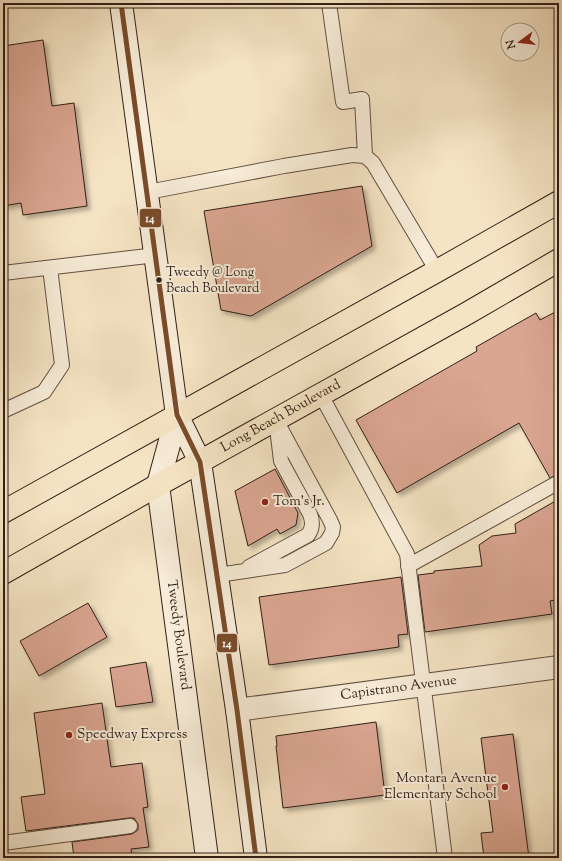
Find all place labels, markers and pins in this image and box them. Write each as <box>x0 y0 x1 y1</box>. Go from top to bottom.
place label: Tweedy @ Long Beach Boulevard <box>166 264 260 298</box>
marker: Tweedy @ Long Beach Boulevard <box>154 275 164 285</box>
place label: Tom's Jr. <box>273 492 325 512</box>
marker: Tom's Jr. <box>260 497 270 507</box>
place label: Speedway Express <box>77 725 187 745</box>
marker: Speedway Express <box>64 730 74 740</box>
place label: Montara Avenue Elementary School <box>384 769 497 805</box>
marker: Montara Avenue Elementary School <box>500 782 510 792</box>

